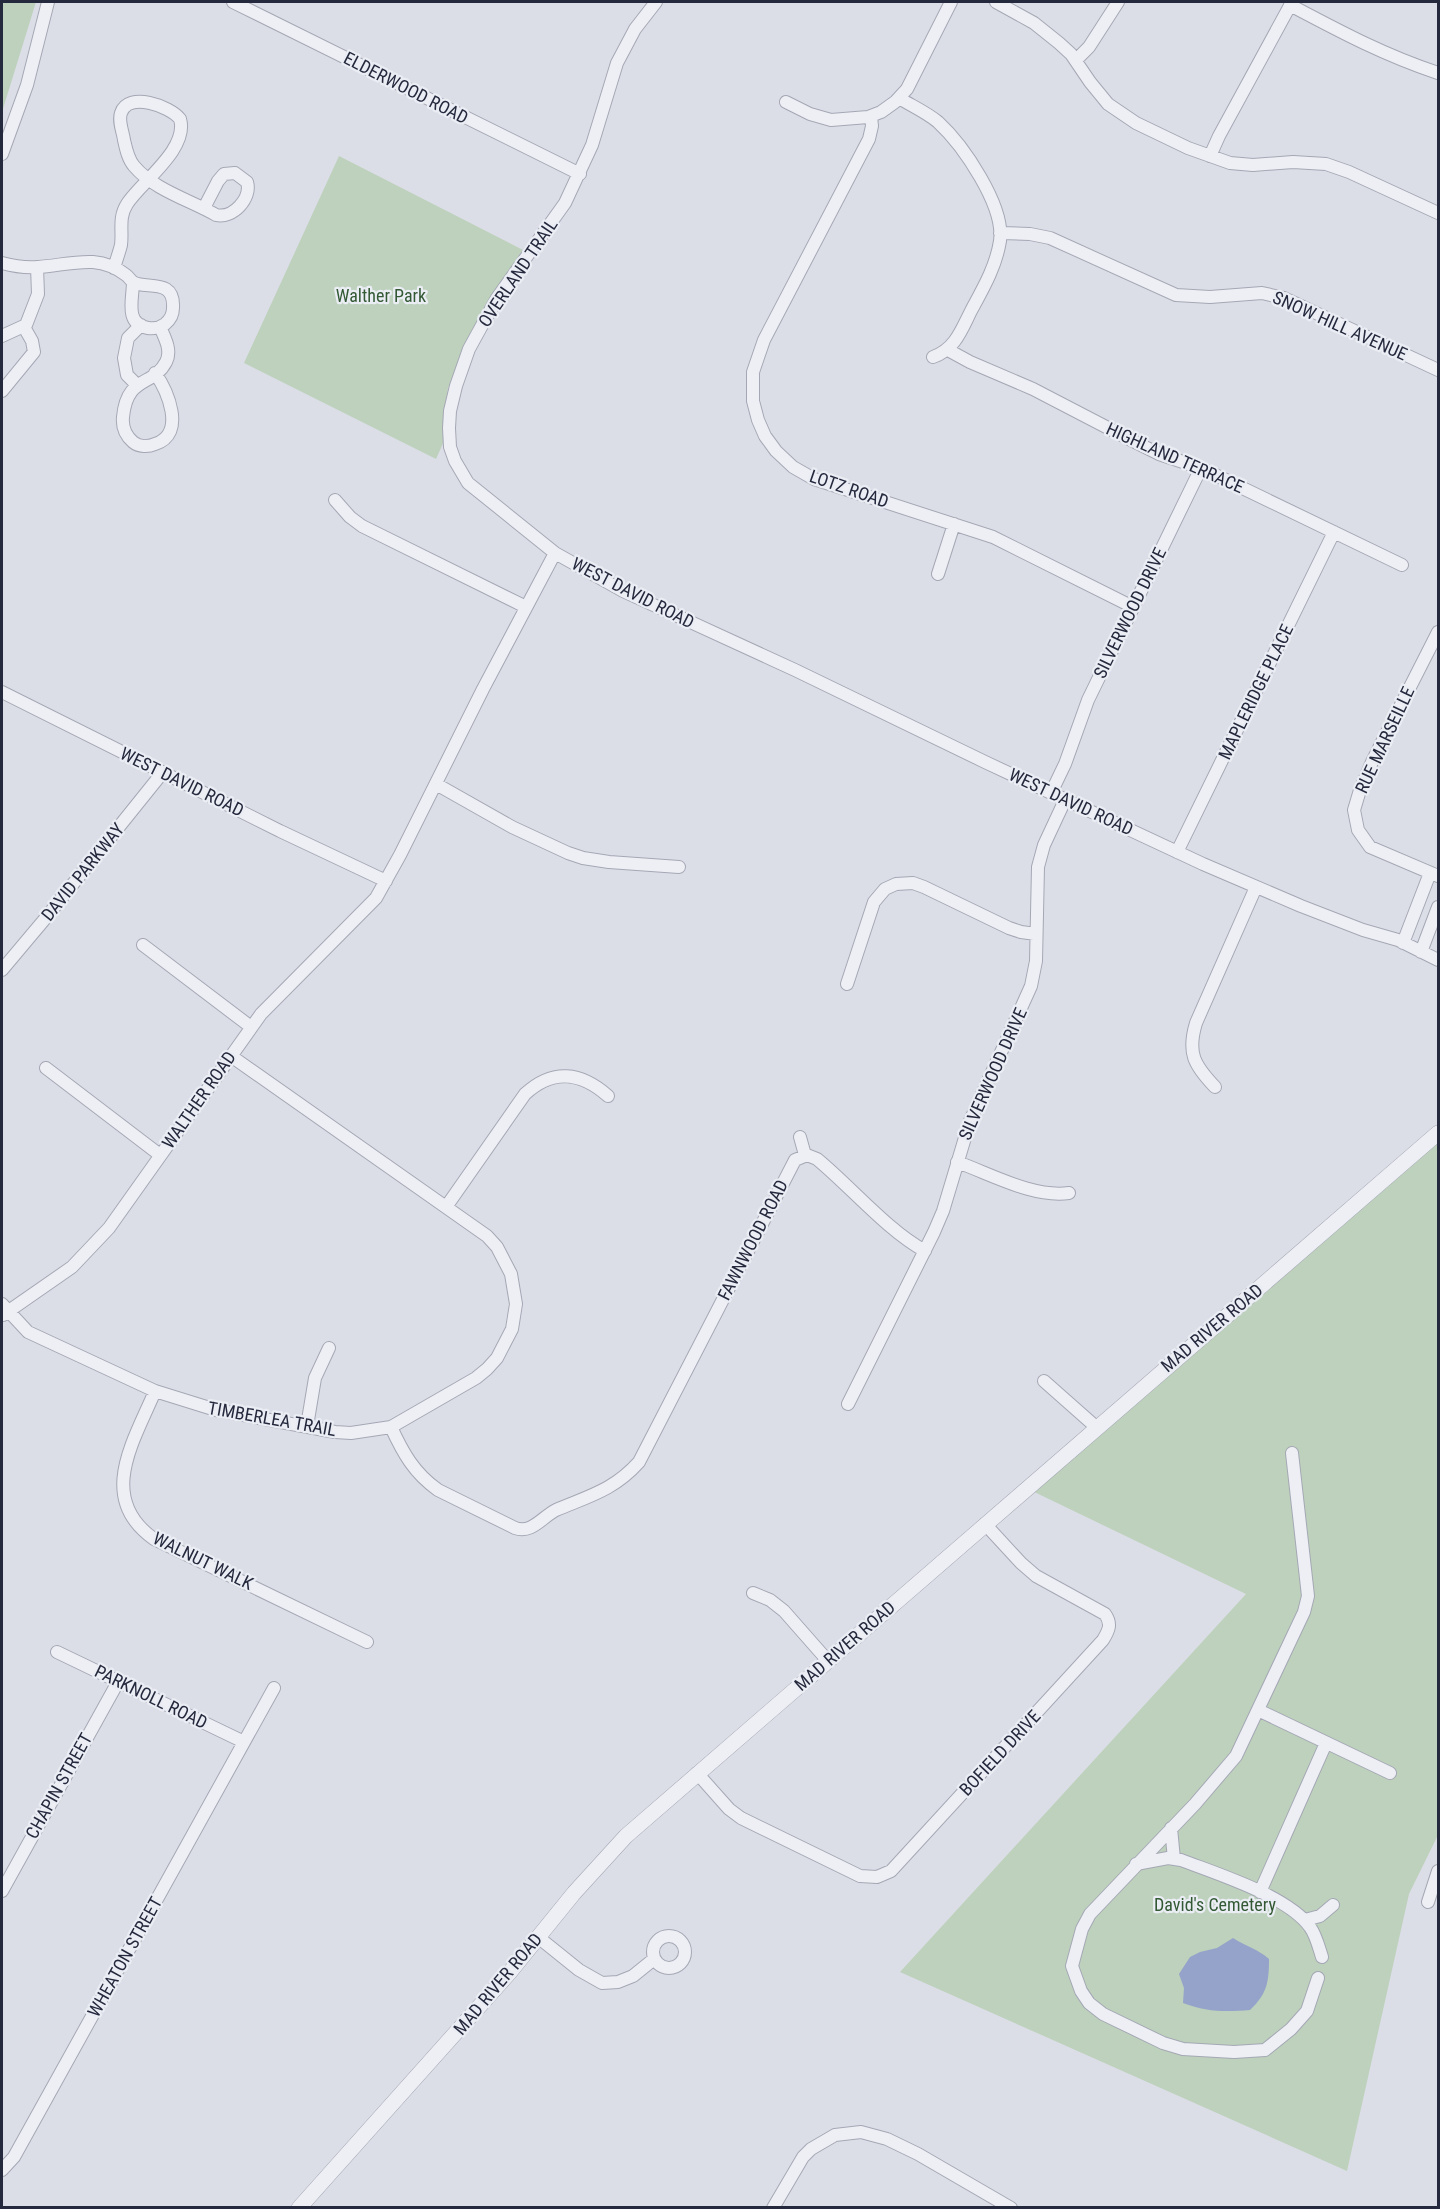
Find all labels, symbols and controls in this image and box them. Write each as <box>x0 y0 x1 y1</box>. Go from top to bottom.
street label: ELDERWOOD ROAD <box>340 47 472 128</box>
street label: OVERLAND TRAIL <box>474 214 562 331</box>
park label: Walther Park <box>336 285 426 306</box>
street label: SNOW HILL AVENUE <box>1270 286 1411 365</box>
street label: HIGHLAND TERRACE <box>1103 418 1247 497</box>
street label: LOTZ ROAD <box>807 465 892 512</box>
street label: SILVERWOOD DRIVE <box>1089 544 1170 681</box>
street label: WEST DAVID ROAD <box>568 553 698 632</box>
street label: MAPLERIDGE PLACE <box>1214 621 1297 763</box>
street label: RUE MARSEILLE <box>1351 683 1418 796</box>
street label: WEST DAVID ROAD <box>117 743 247 821</box>
street label: WEST DAVID ROAD <box>1006 764 1137 840</box>
street label: DAVID PARKWAY <box>37 818 129 925</box>
street label: SILVERWOOD DRIVE <box>954 1004 1031 1143</box>
street label: WALTHER ROAD <box>157 1047 240 1152</box>
street label: FAWNWOOD ROAD <box>713 1176 792 1304</box>
street label: MAD RIVER ROAD <box>1157 1279 1267 1376</box>
street label: TIMBERLEA TRAIL <box>206 1397 338 1440</box>
street label: WALNUT WALK <box>150 1527 257 1594</box>
street label: MAD RIVER ROAD <box>790 1596 899 1695</box>
street label: PARKNOLL ROAD <box>92 1660 211 1733</box>
street label: BOFIELD DRIVE <box>955 1706 1045 1800</box>
street label: CHAPIN STREET <box>21 1729 96 1842</box>
street label: WHEATON STREET <box>83 1893 166 2020</box>
park label: David's Cemetery <box>1154 1894 1276 1915</box>
street label: MAD RIVER ROAD <box>449 1929 546 2039</box>

